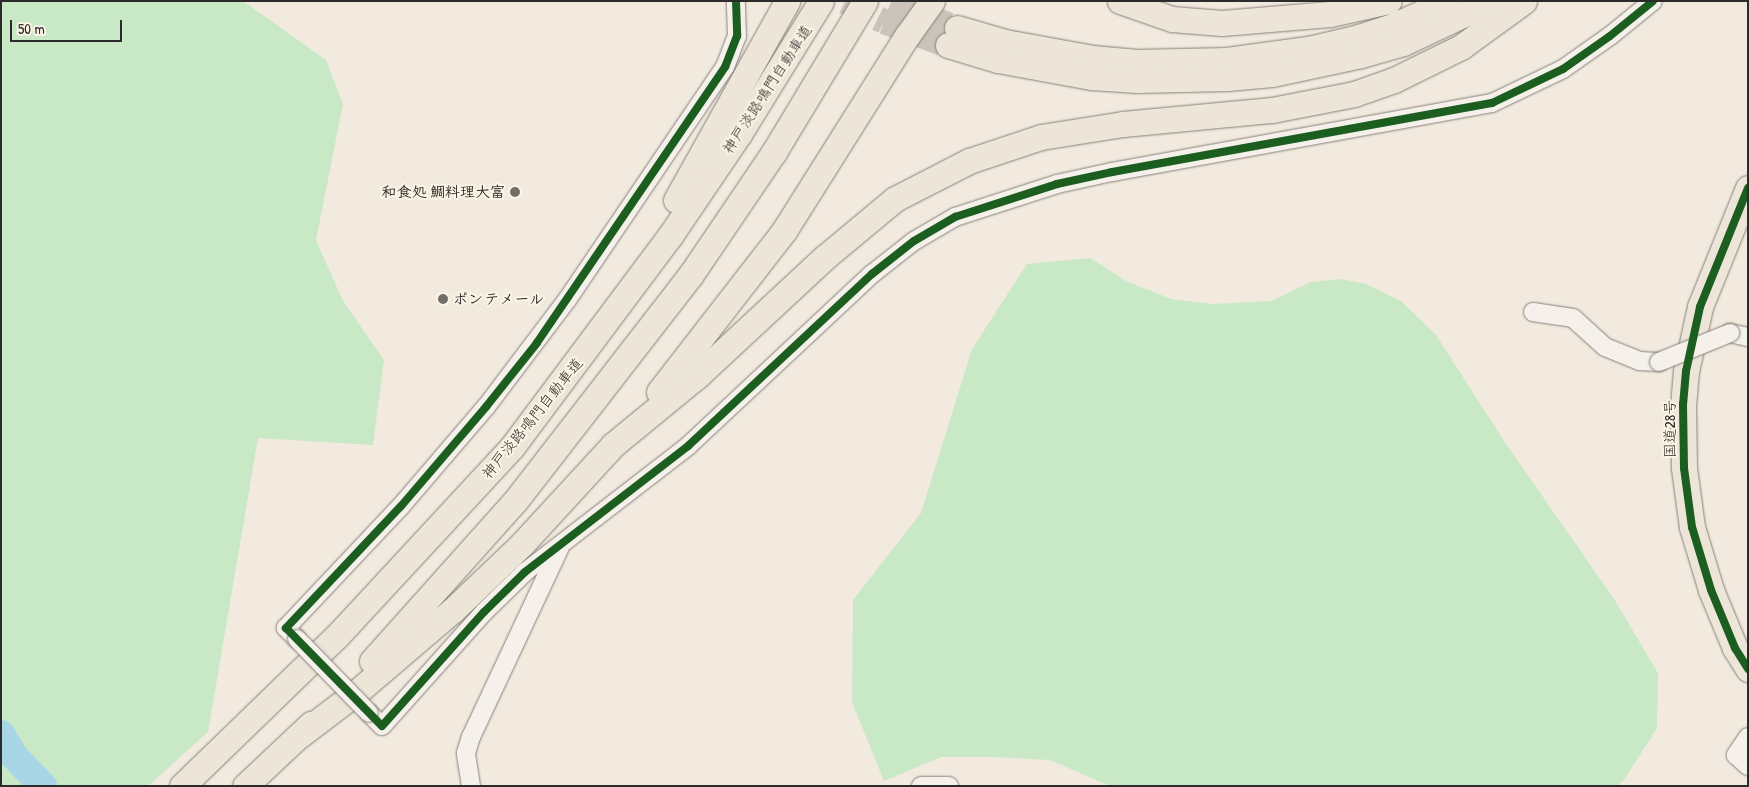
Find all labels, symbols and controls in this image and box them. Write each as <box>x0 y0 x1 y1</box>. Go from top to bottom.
scale bar <box>12 10 125 42</box>
text: 50 m <box>18 18 45 39</box>
street label: 神戸淡路鳴門自動車道 <box>719 21 815 157</box>
place label: 和食処 鯛料理大富 <box>382 183 505 201</box>
marker: 和食処 鯛料理大富 <box>509 186 521 198</box>
place label: ポンテメール <box>453 290 543 308</box>
marker: ポンテメール <box>437 293 449 305</box>
street label: 神戸淡路鳴門自動車道 <box>478 354 586 482</box>
street label: 国道28号 <box>1661 400 1679 458</box>

